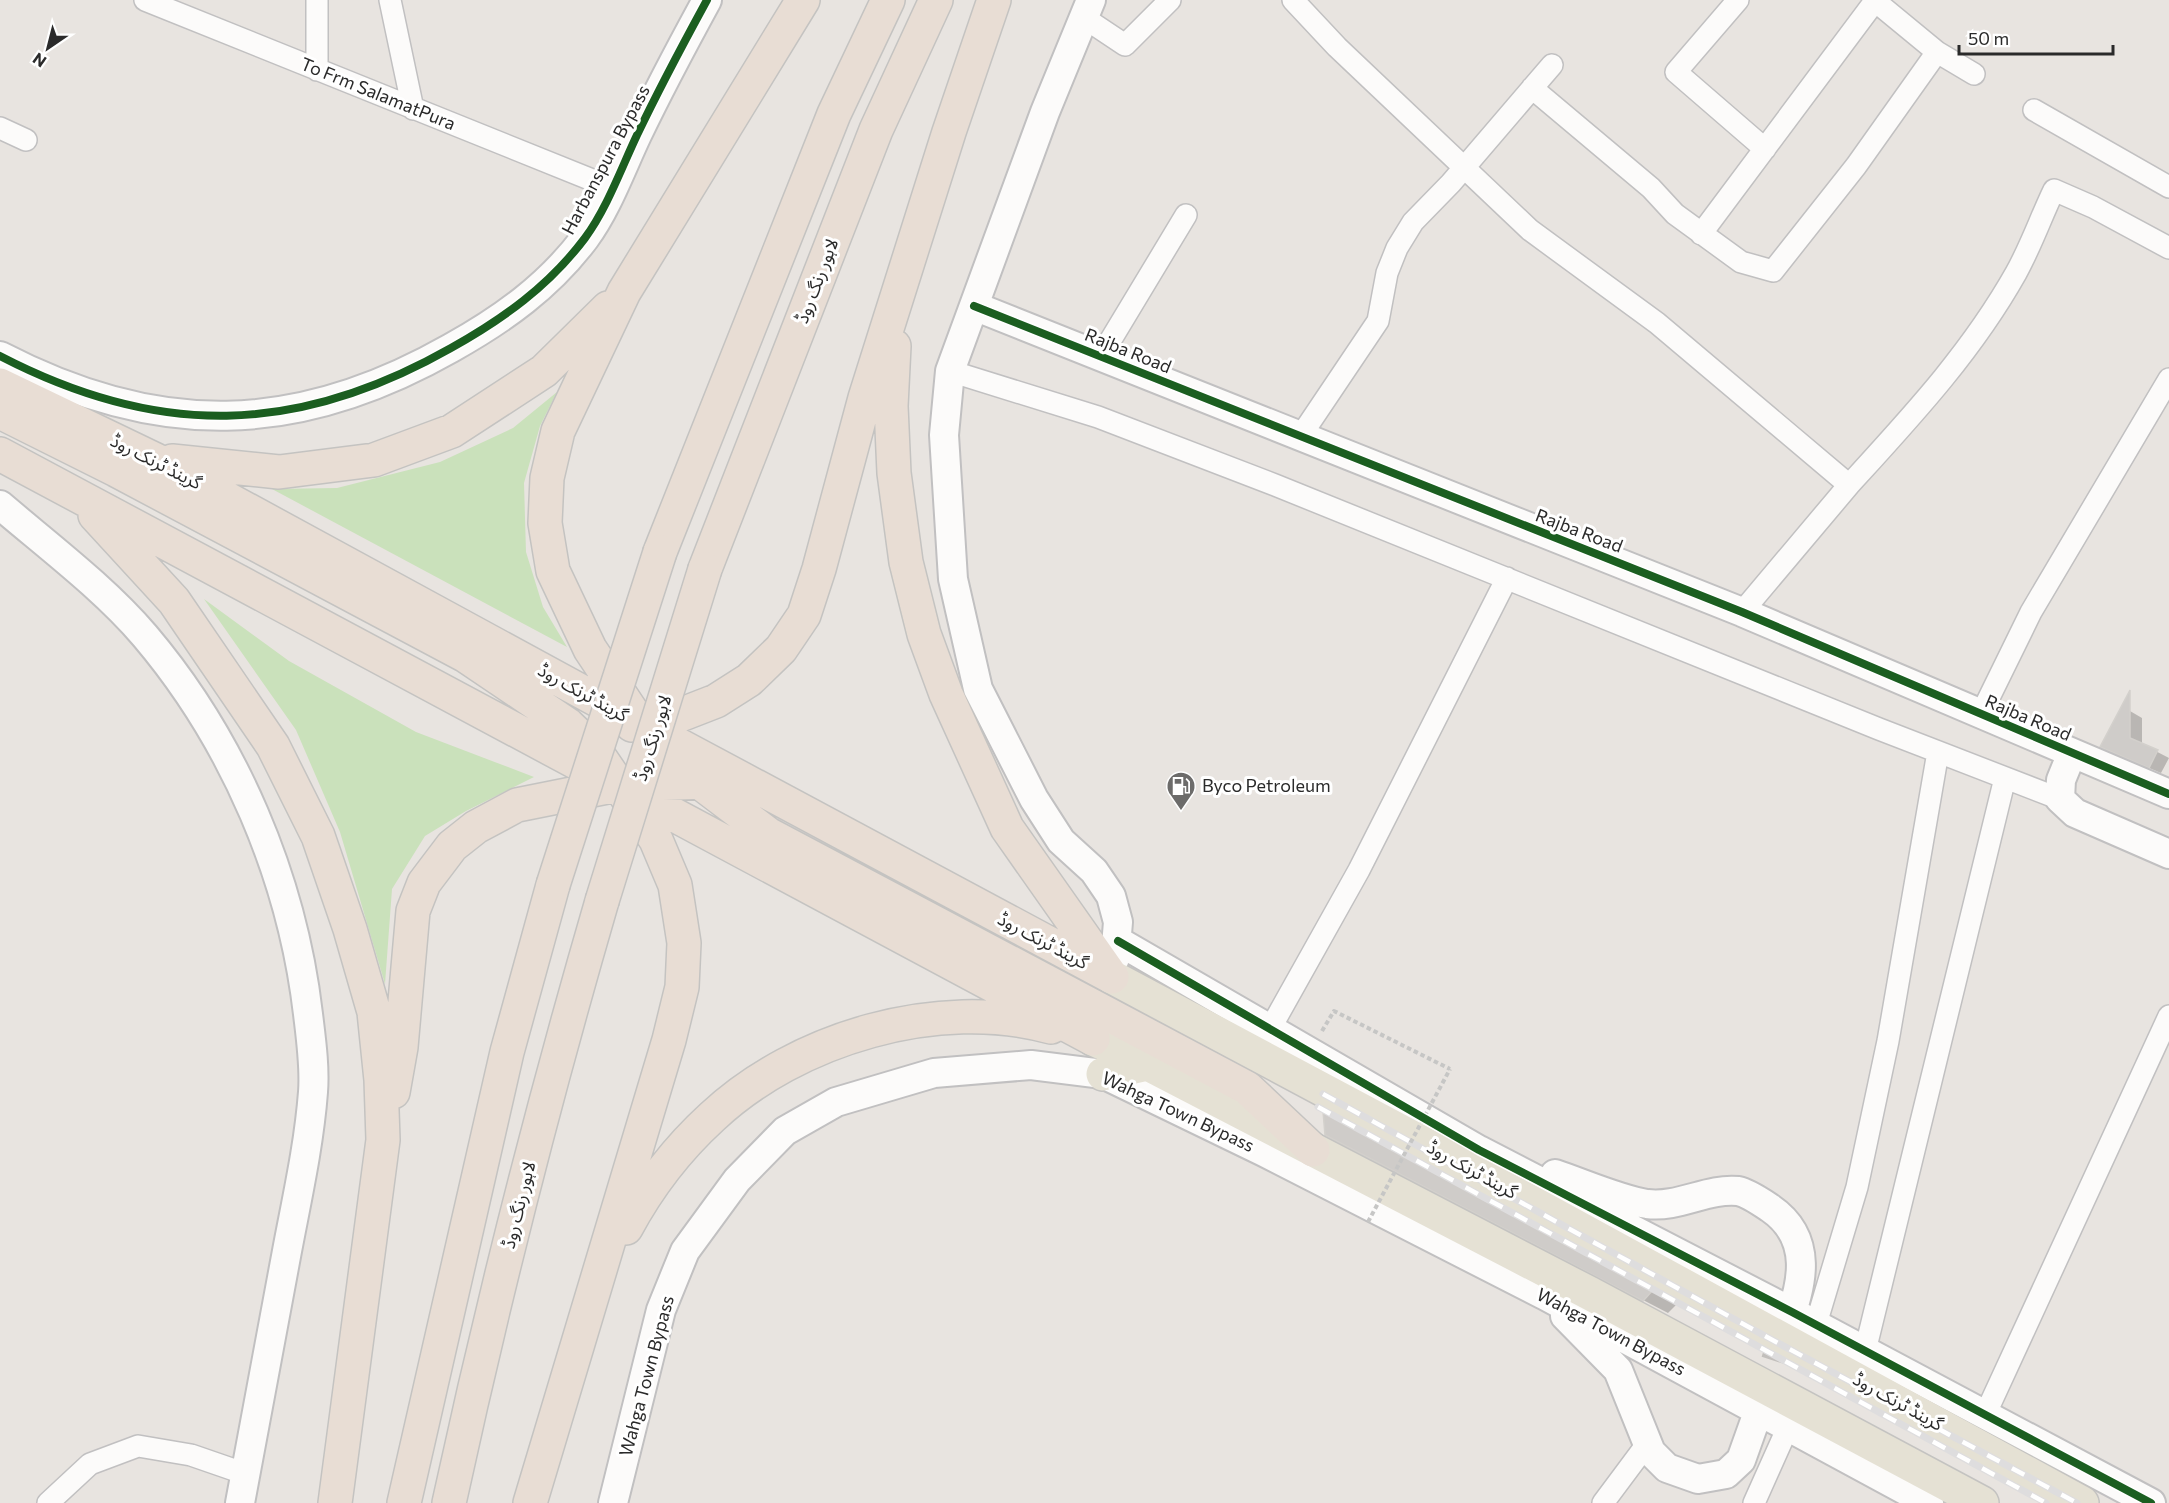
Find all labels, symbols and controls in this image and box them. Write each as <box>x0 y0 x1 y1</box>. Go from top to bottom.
north arrow <box>18 18 78 78</box>
scale bar <box>1959 18 2114 56</box>
text: 50 m <box>1968 27 2009 49</box>
text: N <box>29 49 49 72</box>
street label: To Frm SalamatPura <box>298 52 459 134</box>
street label: Harbanspura Bypass <box>556 81 654 238</box>
street label: لاہور رنگ روڈ <box>790 235 843 326</box>
street label: Rajba Road <box>1082 323 1175 377</box>
street label: گرینڈ ٹرنک روڈ <box>107 429 206 495</box>
street label: Rajba Road <box>1533 503 1626 557</box>
street label: گرینڈ ٹرنک روڈ <box>534 658 633 727</box>
street label: Rajba Road <box>1982 689 2075 745</box>
street label: لاہور رنگ روڈ <box>629 692 677 784</box>
fuel station icon: Byco Petroleum <box>1165 770 1197 812</box>
place label: Byco Petroleum <box>1202 774 1331 796</box>
street label: گرینڈ ٹرنک روڈ <box>994 907 1093 974</box>
street label: Wahga Town Bypass <box>1099 1066 1258 1156</box>
street label: گرینڈ ٹرنک روڈ <box>1423 1135 1522 1204</box>
street label: لاہور رنگ روڈ <box>497 1159 540 1251</box>
street label: Wahga Town Bypass <box>1533 1283 1690 1380</box>
street label: Wahga Town Bypass <box>614 1293 678 1459</box>
street label: گرینڈ ٹرنک روڈ <box>1849 1367 1948 1436</box>

